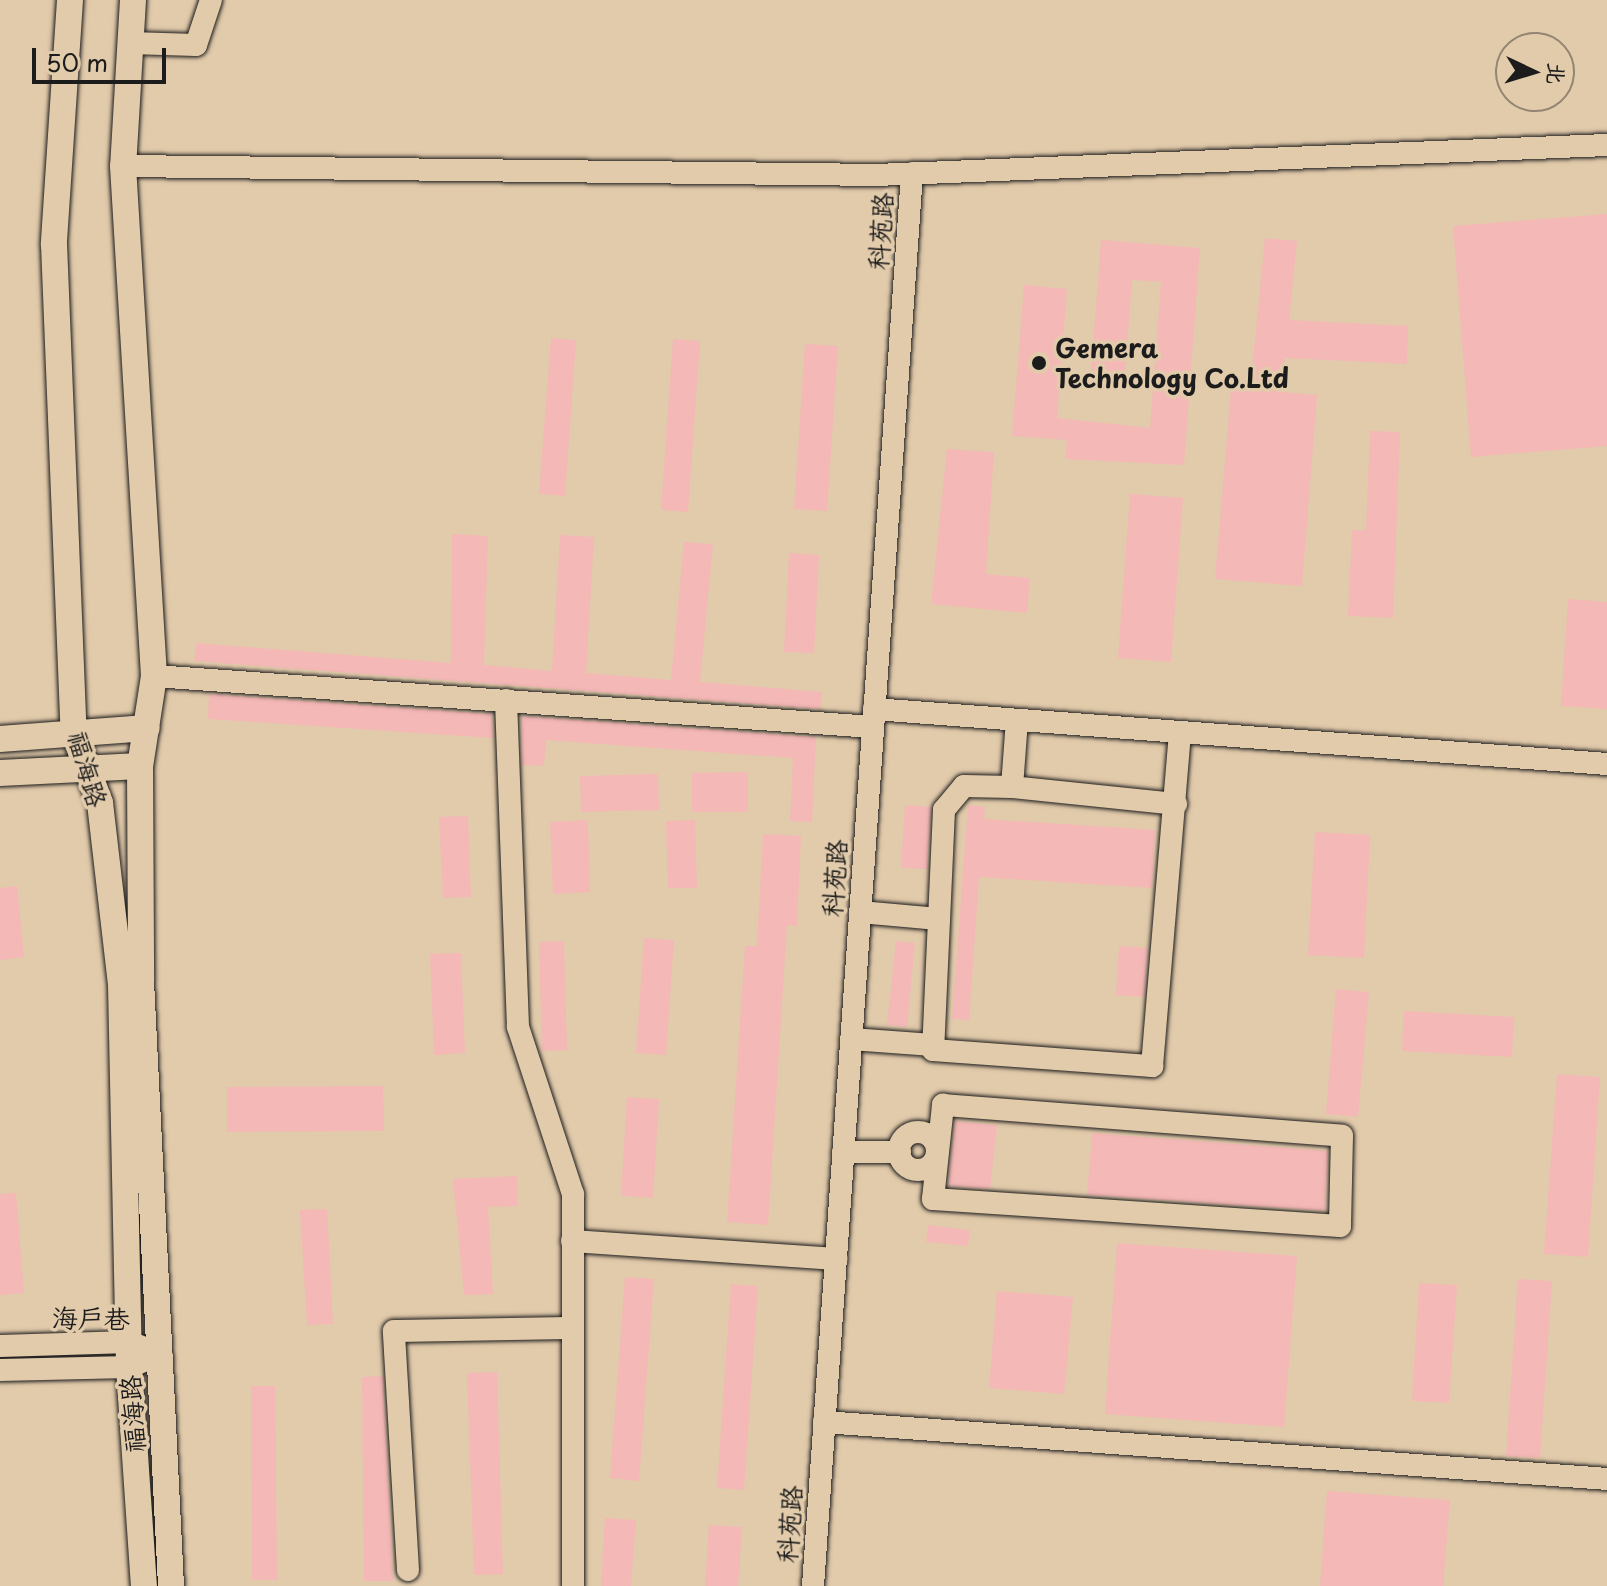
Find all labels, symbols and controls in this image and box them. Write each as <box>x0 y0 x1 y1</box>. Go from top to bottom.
scale bar <box>36 32 170 82</box>
north arrow <box>1495 32 1575 112</box>
text: 50 m <box>46 44 108 80</box>
text: 北 <box>1540 61 1575 86</box>
street label: 科苑路 <box>862 191 898 271</box>
place label: Gemera Technology Co.Ltd <box>1055 332 1289 394</box>
marker: Gemera Technology Co.Ltd <box>1030 354 1048 372</box>
street label: 福海路 <box>62 727 114 811</box>
street label: 科苑路 <box>816 838 852 918</box>
street label: 海户巷 <box>52 1302 130 1334</box>
street label: 福海路 <box>114 1374 150 1454</box>
street label: 科苑路 <box>771 1484 807 1564</box>

